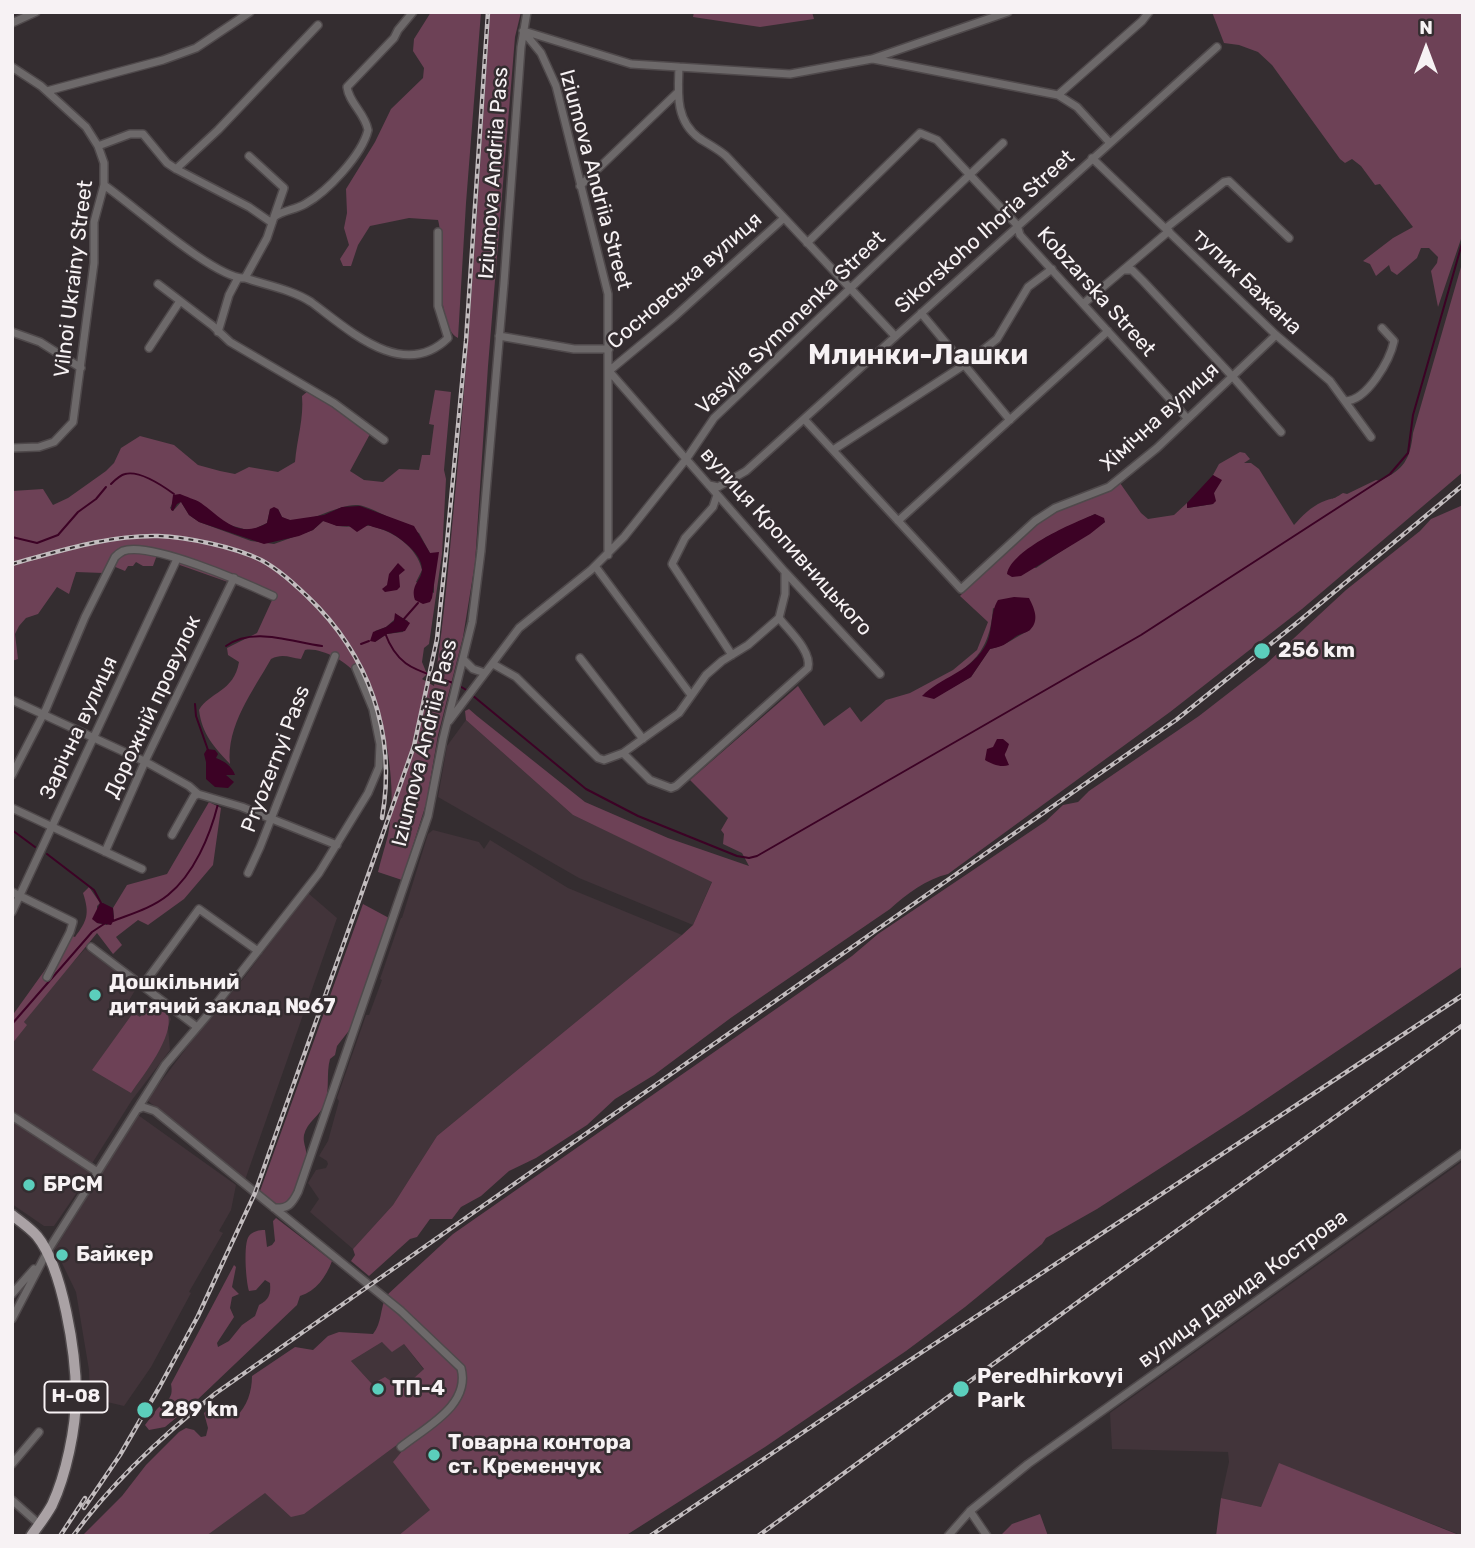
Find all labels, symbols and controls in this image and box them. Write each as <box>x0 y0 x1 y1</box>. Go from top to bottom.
north arrow <box>1391 14 1461 84</box>
text: N <box>1419 16 1433 39</box>
street label: Iziumova Andriia Pass <box>474 66 514 280</box>
street label: Iziumova Andriia Street <box>553 67 637 293</box>
street label: Sikorskoho Ihoria Street <box>890 145 1080 319</box>
street label: Vilnoi Ukrainy Street <box>49 179 99 379</box>
street label: Сосновська вулиця <box>603 207 767 355</box>
street label: Kobzarska Street <box>1031 222 1161 362</box>
street label: тупик Бажана <box>1187 224 1307 340</box>
street label: Vasylia Symonenka Street <box>691 226 891 420</box>
district label: Млинки-Лашки <box>808 339 1028 373</box>
street label: Хімічна вулиця <box>1096 357 1224 477</box>
street label: вулиця Кропивницького <box>695 443 877 641</box>
street label: Дорожній провулок <box>99 611 207 803</box>
street label: Iziumova Andriia Pass <box>387 637 463 849</box>
place label: 256 km <box>1278 638 1355 664</box>
marker: 256 km <box>1252 641 1272 661</box>
street label: Зарічна вулиця <box>35 652 123 804</box>
street label: Pryozernyi Pass <box>236 682 316 836</box>
place label: Дошкільний дитячий заклад №67 <box>109 970 336 1020</box>
marker: Дошкільний дитячий заклад №67 <box>87 987 103 1003</box>
place label: БРСМ <box>43 1172 103 1198</box>
marker: БРСМ <box>21 1177 37 1193</box>
street label: вулиця Давида Кострова <box>1133 1205 1353 1373</box>
place label: Байкер <box>76 1242 154 1268</box>
marker: Байкер <box>54 1247 70 1263</box>
place label: Peredhirkovyi Park <box>977 1364 1123 1414</box>
place label: ТП-4 <box>392 1376 445 1402</box>
marker: Peredhirkovyi Park <box>951 1379 971 1399</box>
marker: ТП-4 <box>370 1381 386 1397</box>
road number: Н-08 <box>44 1382 108 1413</box>
place label: 289 km <box>161 1397 238 1423</box>
marker: 289 km <box>135 1400 155 1420</box>
place label: Товарна контора ст. Кременчук <box>448 1430 631 1480</box>
marker: Товарна контора ст. Кременчук <box>426 1447 442 1463</box>

